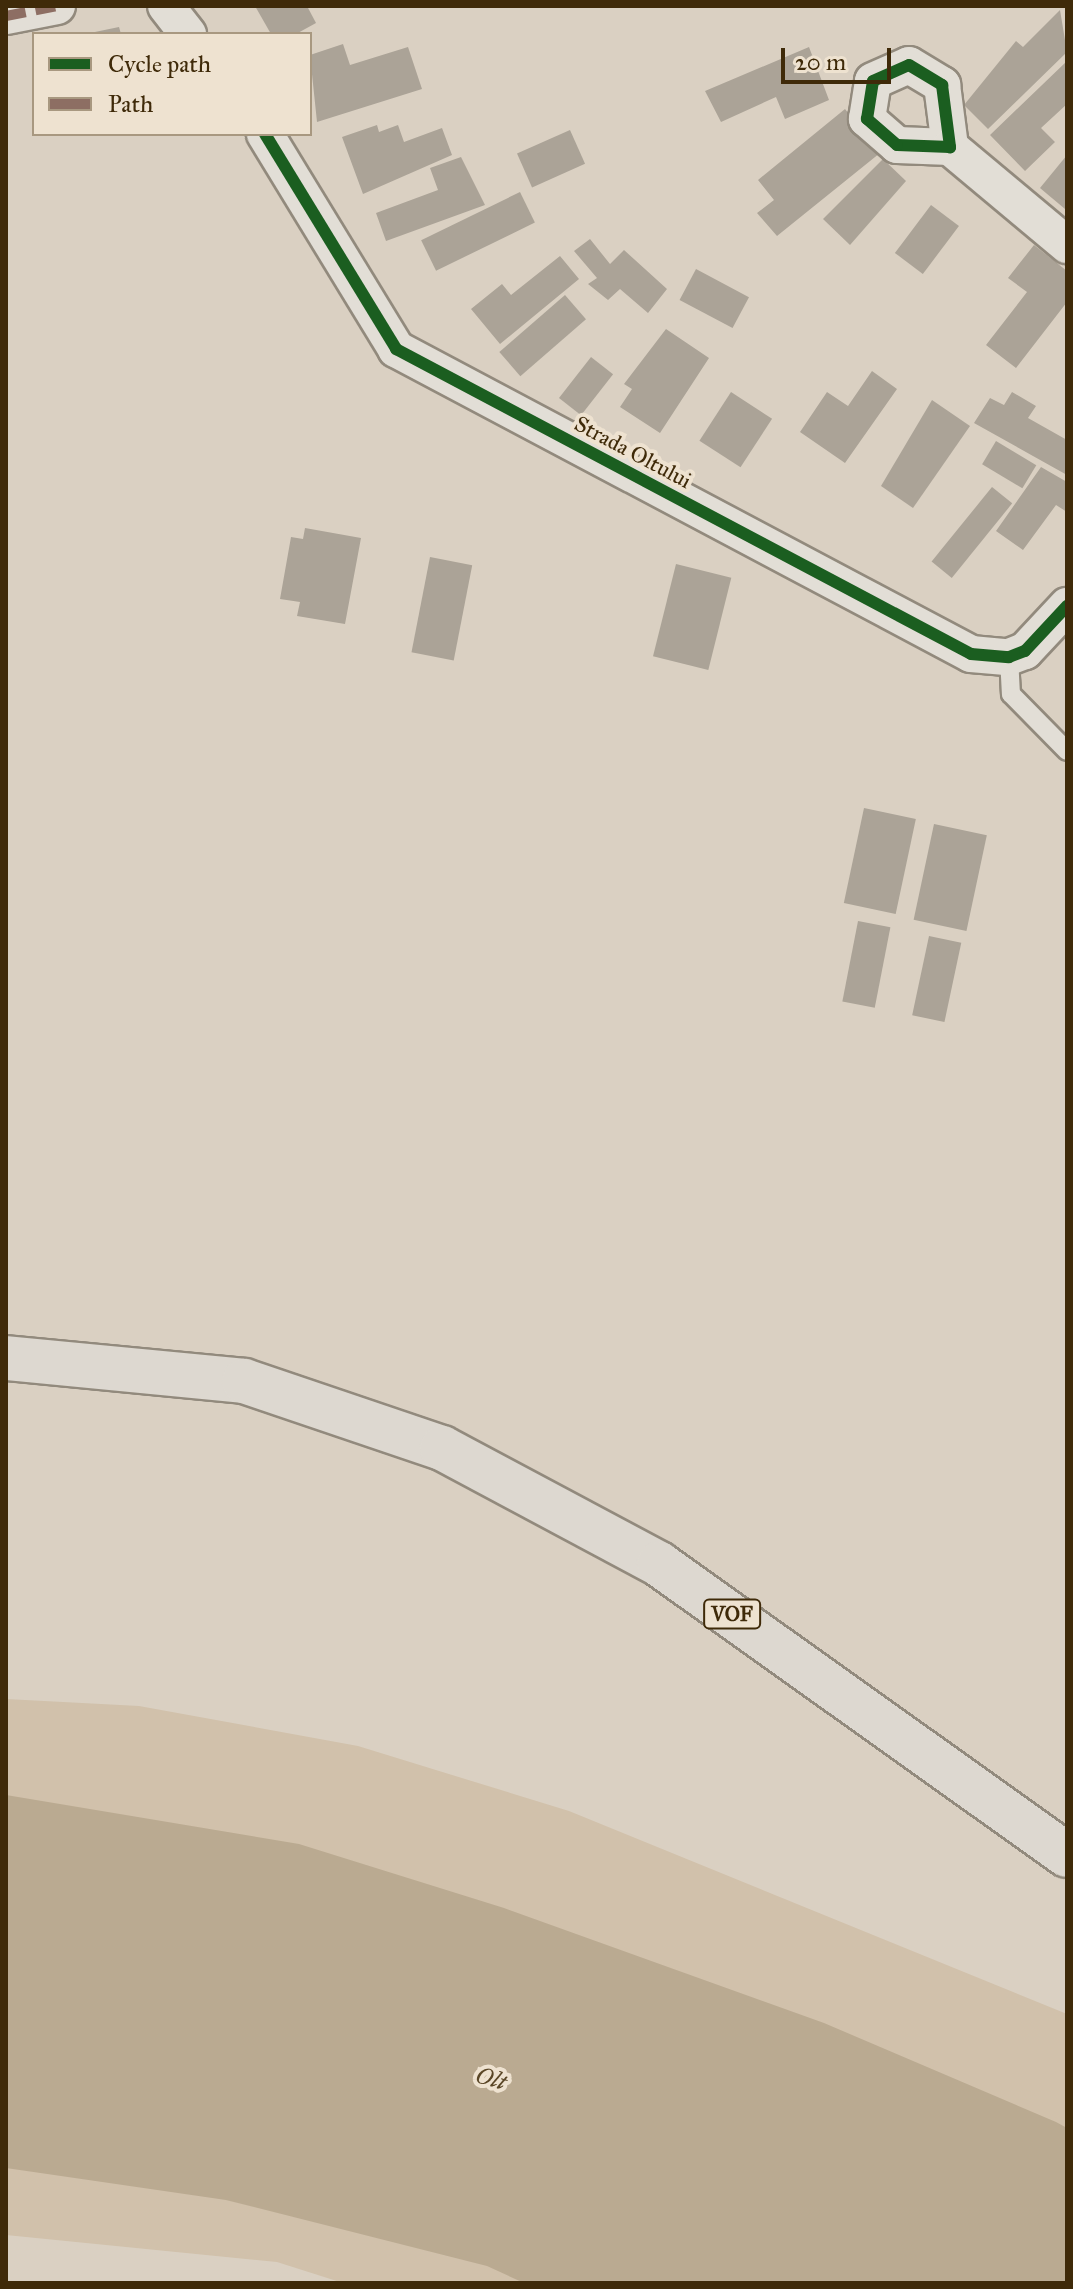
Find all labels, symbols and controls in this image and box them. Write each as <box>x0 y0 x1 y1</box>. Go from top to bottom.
legend <box>32 32 312 136</box>
scale bar <box>785 32 895 82</box>
text: 20 m <box>795 47 846 77</box>
text: Cycle path <box>108 49 211 79</box>
text: Path <box>108 89 153 119</box>
street label: Strada Oltului <box>570 410 696 494</box>
road number: VOF <box>702 1598 762 1630</box>
water label: Olt <box>472 2061 510 2097</box>

